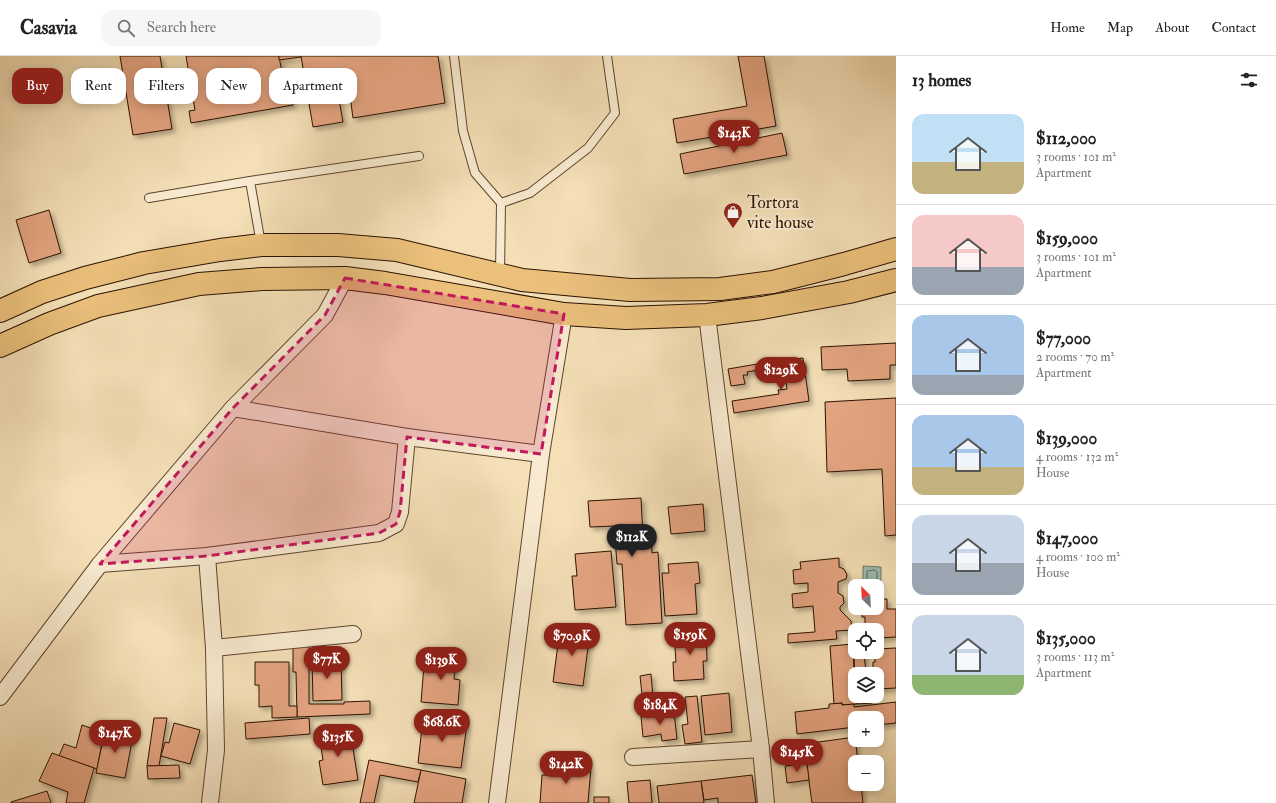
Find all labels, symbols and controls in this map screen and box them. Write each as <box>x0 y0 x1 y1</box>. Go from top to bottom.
search box <box>101 10 381 46</box>
text: Casavia <box>20 16 77 40</box>
icon: search <box>115 17 137 39</box>
text: Search here <box>147 18 216 37</box>
text: Home <box>1050 19 1085 36</box>
text: Map <box>1107 19 1133 36</box>
text: About <box>1155 19 1189 36</box>
text: Contact <box>1211 19 1256 36</box>
chip: Buy <box>12 68 63 104</box>
chip: Rent <box>71 68 126 104</box>
chip: Filters <box>134 68 198 104</box>
chip: New <box>206 68 261 104</box>
chip: Apartment <box>269 68 357 104</box>
icon: filters <box>1238 69 1260 91</box>
text: 13 homes <box>912 70 971 91</box>
pin: $143K <box>706 120 762 154</box>
text: $143K <box>717 125 751 141</box>
text: $112,000 <box>1036 128 1097 149</box>
icon: home <box>944 130 992 178</box>
text: 3 rooms · 101 m² <box>1036 149 1116 165</box>
text: Apartment <box>1036 165 1092 181</box>
place label: Tortora vite house <box>746 192 814 233</box>
shop icon: Tortora vite house <box>722 201 744 229</box>
text: $159,000 <box>1036 228 1098 249</box>
icon: home <box>944 231 992 279</box>
text: 3 rooms · 101 m² <box>1036 249 1116 265</box>
text: Apartment <box>1036 265 1092 281</box>
text: $77,000 <box>1036 328 1091 349</box>
icon: home <box>944 331 992 379</box>
text: 2 rooms · 70 m² <box>1036 349 1114 365</box>
pin: $129K <box>753 357 809 391</box>
text: $129K <box>764 362 798 378</box>
text: Apartment <box>1036 365 1092 381</box>
text: $139,000 <box>1036 428 1097 449</box>
icon: home <box>944 431 992 479</box>
text: 4 rooms · 132 m² <box>1036 449 1118 465</box>
text: House <box>1036 465 1069 481</box>
pin: $112K <box>604 524 660 558</box>
text: $147,000 <box>1036 528 1098 549</box>
text: $112K <box>616 529 648 545</box>
icon: home <box>944 531 992 579</box>
text: 4 rooms · 100 m² <box>1036 549 1120 565</box>
text: House <box>1036 565 1069 581</box>
north arrow <box>848 579 884 615</box>
map controls <box>848 579 884 791</box>
pin: $159K <box>662 622 718 656</box>
pin: $70.9K <box>539 623 605 657</box>
button: locate <box>848 623 884 659</box>
text: $159K <box>673 627 707 643</box>
text: $70.9K <box>553 628 591 644</box>
text: $135,000 <box>1036 628 1096 649</box>
icon: home <box>944 631 992 679</box>
pin: $77K <box>303 646 351 680</box>
pin: $139K <box>413 647 469 681</box>
text: 3 rooms · 113 m² <box>1036 649 1114 665</box>
text: $77K <box>313 651 341 667</box>
text: $139K <box>425 652 457 668</box>
text: Apartment <box>1036 665 1092 681</box>
button: layers <box>848 667 884 703</box>
pin: $184K <box>632 692 688 726</box>
text: $184K <box>643 697 677 713</box>
pin: $68.6K <box>409 709 475 743</box>
button: + <box>848 711 884 747</box>
text: $68.6K <box>423 714 461 730</box>
pin: $147K <box>87 720 143 754</box>
pin: $135K <box>310 724 366 758</box>
text: $147K <box>98 725 132 741</box>
text: $135K <box>322 729 354 745</box>
pin: $145K <box>769 739 825 773</box>
text: $145K <box>780 744 814 760</box>
pin: $142K <box>538 751 594 785</box>
button: − <box>848 755 884 791</box>
text: $142K <box>549 756 583 772</box>

